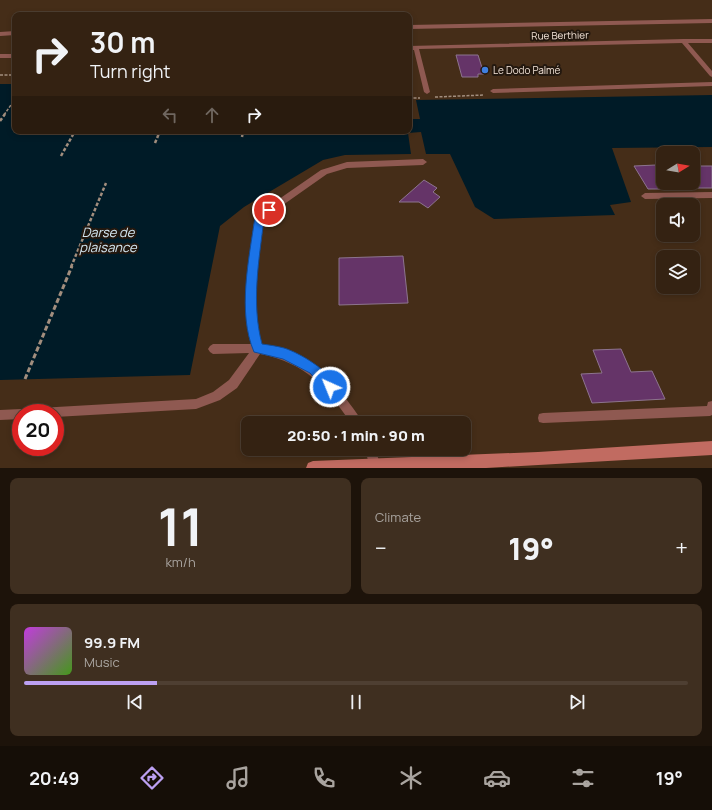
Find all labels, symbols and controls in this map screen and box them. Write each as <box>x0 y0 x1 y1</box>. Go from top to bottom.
text: 30 m <box>90 23 155 61</box>
street label: Rue Berthier <box>531 27 589 42</box>
icon: right <box>24 28 76 80</box>
text: Turn right <box>90 59 171 83</box>
place label: Le Dodo Palmé <box>493 63 561 77</box>
marker: Le Dodo Palmé <box>480 65 490 75</box>
icon: left <box>159 104 181 126</box>
icon: ahead <box>201 104 223 126</box>
icon: right <box>243 104 265 126</box>
north arrow <box>656 146 700 190</box>
map controls <box>656 146 700 294</box>
pin <box>252 193 286 227</box>
button: sound <box>656 198 700 242</box>
icon: arrive <box>258 199 280 221</box>
water label: Darse de plaisance <box>79 223 138 256</box>
button: layers <box>656 250 700 294</box>
position arrow <box>309 366 351 408</box>
speed limit sign: 20 <box>12 404 64 456</box>
text: 20:50 · 1 min · 90 m <box>287 425 425 446</box>
text: 11 <box>158 491 203 562</box>
text: Climate <box>375 508 421 526</box>
text: 19° <box>508 528 554 569</box>
text: − <box>375 533 387 563</box>
text: + <box>675 533 688 563</box>
text: km/h <box>165 553 196 571</box>
text: 99.9 FM <box>84 632 140 653</box>
text: Music <box>84 653 120 671</box>
icon: previous <box>124 691 146 713</box>
icon: pause <box>345 691 367 713</box>
icon: next <box>566 691 588 713</box>
icon: directions <box>138 764 166 792</box>
icon: music <box>224 764 252 792</box>
icon: phone <box>310 764 338 792</box>
icon: climate <box>397 764 425 792</box>
icon: car <box>483 764 511 792</box>
icon: filters <box>569 764 597 792</box>
text: 20:49 <box>29 766 80 790</box>
text: 19° <box>656 766 683 790</box>

